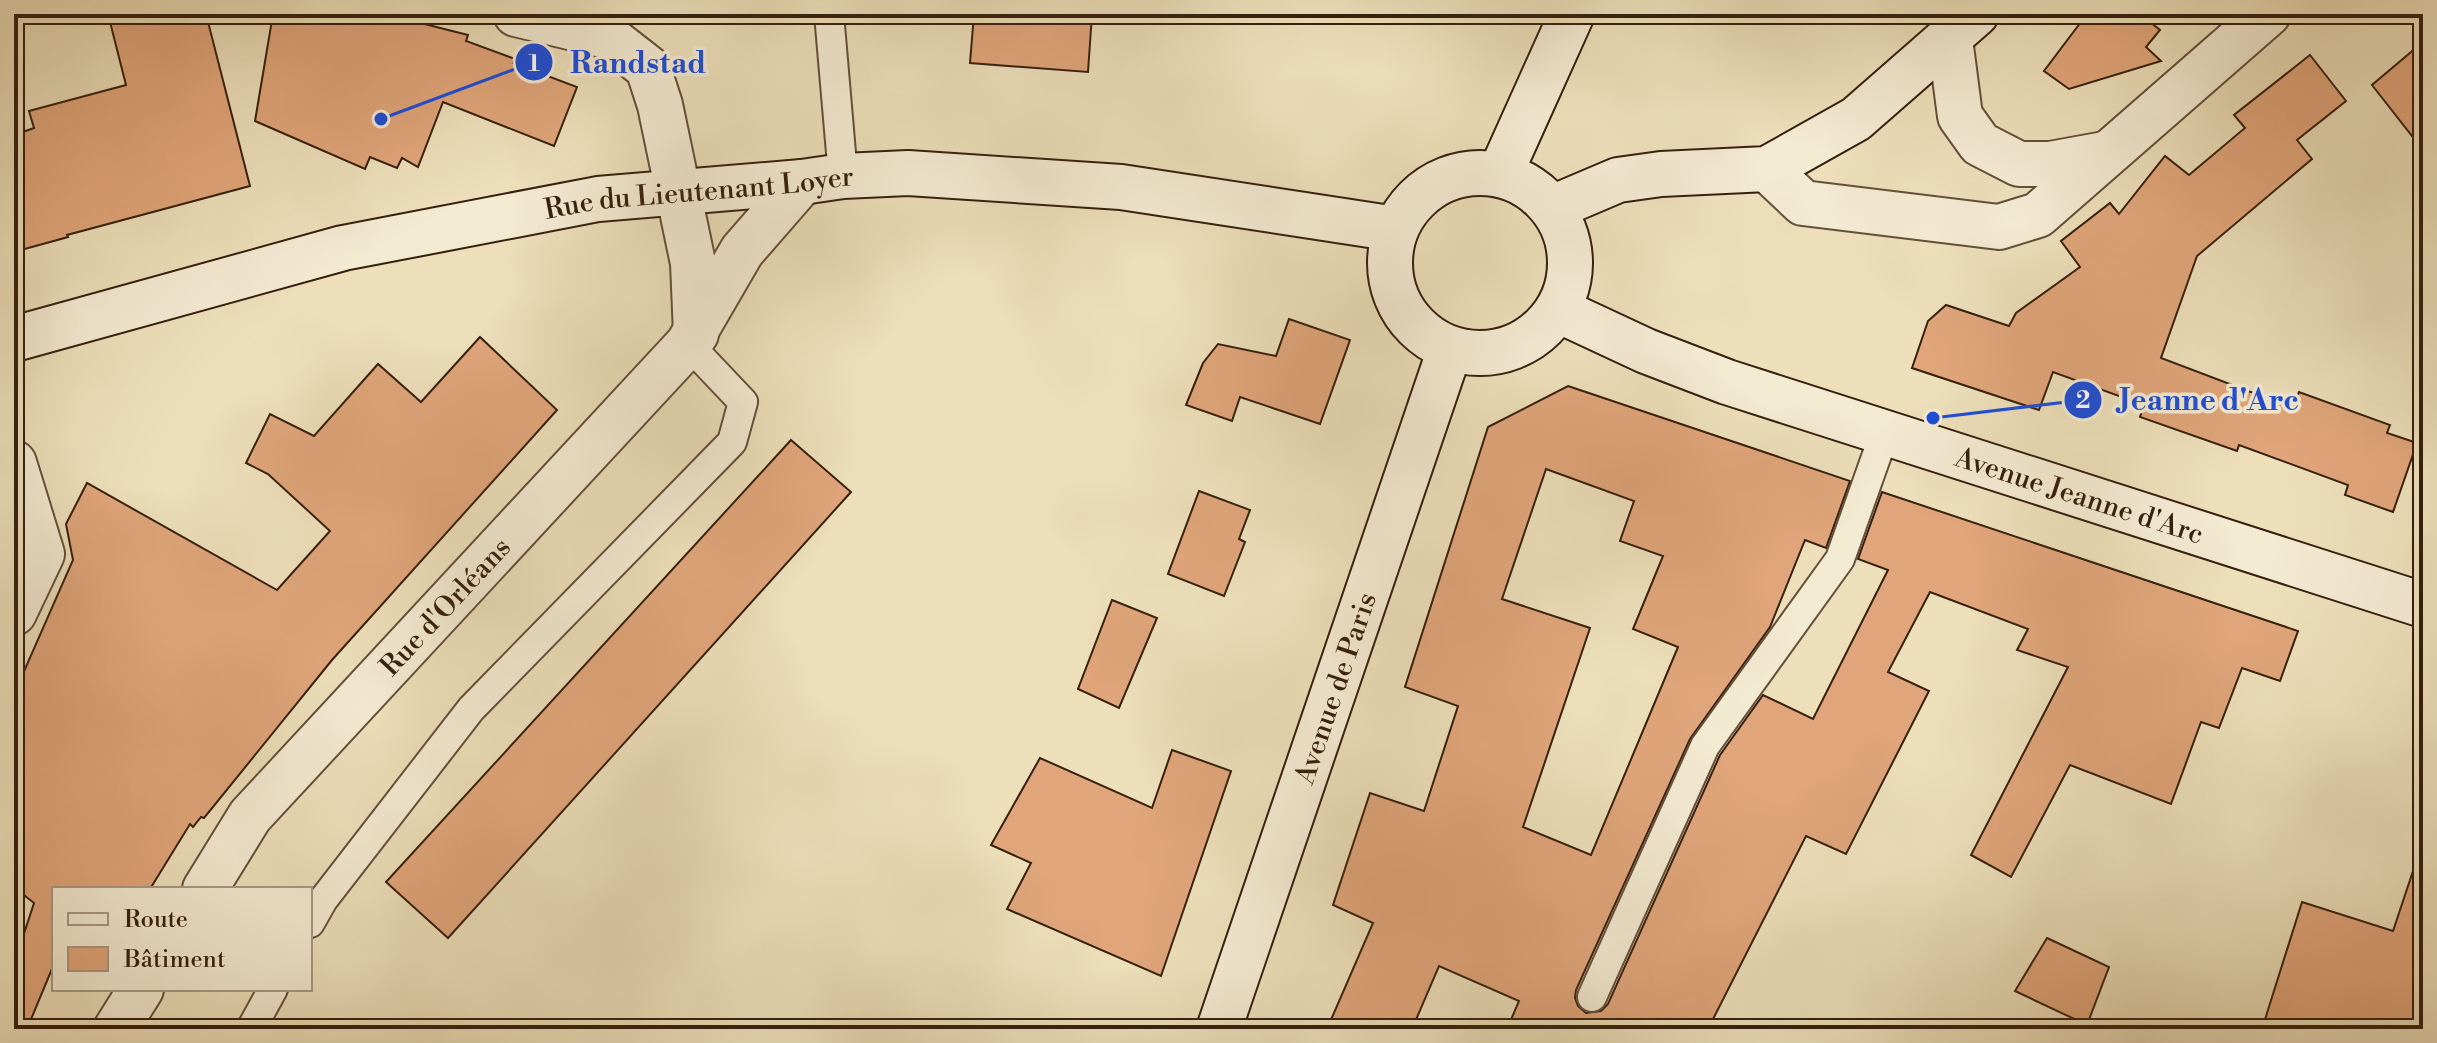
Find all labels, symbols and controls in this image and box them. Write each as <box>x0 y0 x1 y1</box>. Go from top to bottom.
callout: Randstad <box>514 35 722 89</box>
text: Randstad <box>570 45 706 83</box>
text: 1 <box>528 49 540 79</box>
street label: Rue du Lieutenant Loyer <box>541 160 854 228</box>
callout: Jeanne d'Arc <box>2063 373 2315 427</box>
text: Jeanne d'Arc <box>2115 382 2299 420</box>
text: 2 <box>2076 386 2091 416</box>
street label: Avenue Jeanne d'Arc <box>1949 440 2208 553</box>
street label: Rue d'Orléans <box>373 531 519 684</box>
street label: Avenue de Paris <box>1287 588 1385 790</box>
legend <box>52 887 312 991</box>
text: Route <box>124 905 188 935</box>
text: Bâtiment <box>123 945 226 975</box>

